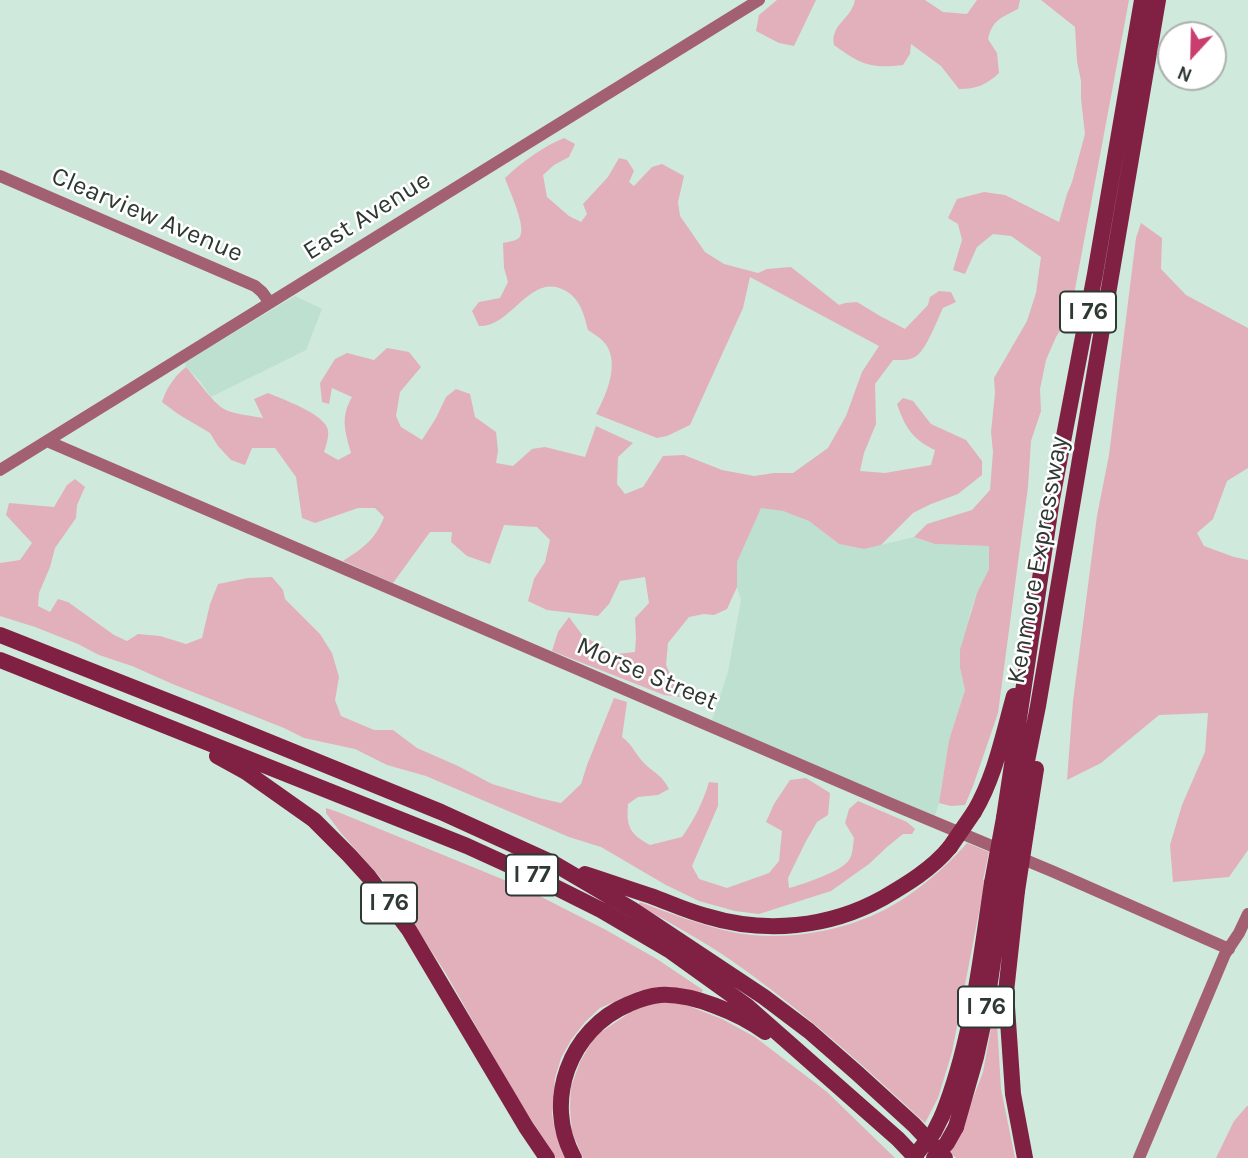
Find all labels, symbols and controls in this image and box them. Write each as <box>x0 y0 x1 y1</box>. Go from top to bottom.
north arrow <box>1157 21 1227 91</box>
text: N <box>1174 61 1195 86</box>
street label: Clearview Avenue <box>47 161 247 269</box>
street label: East Avenue <box>298 165 436 267</box>
road number: I 76 <box>1060 292 1116 332</box>
street label: Kenmore Expressway <box>1001 434 1075 686</box>
street label: Morse Street <box>572 630 722 718</box>
road number: I 77 <box>506 854 558 896</box>
road number: I 76 <box>361 882 417 923</box>
road number: I 76 <box>958 987 1014 1028</box>

